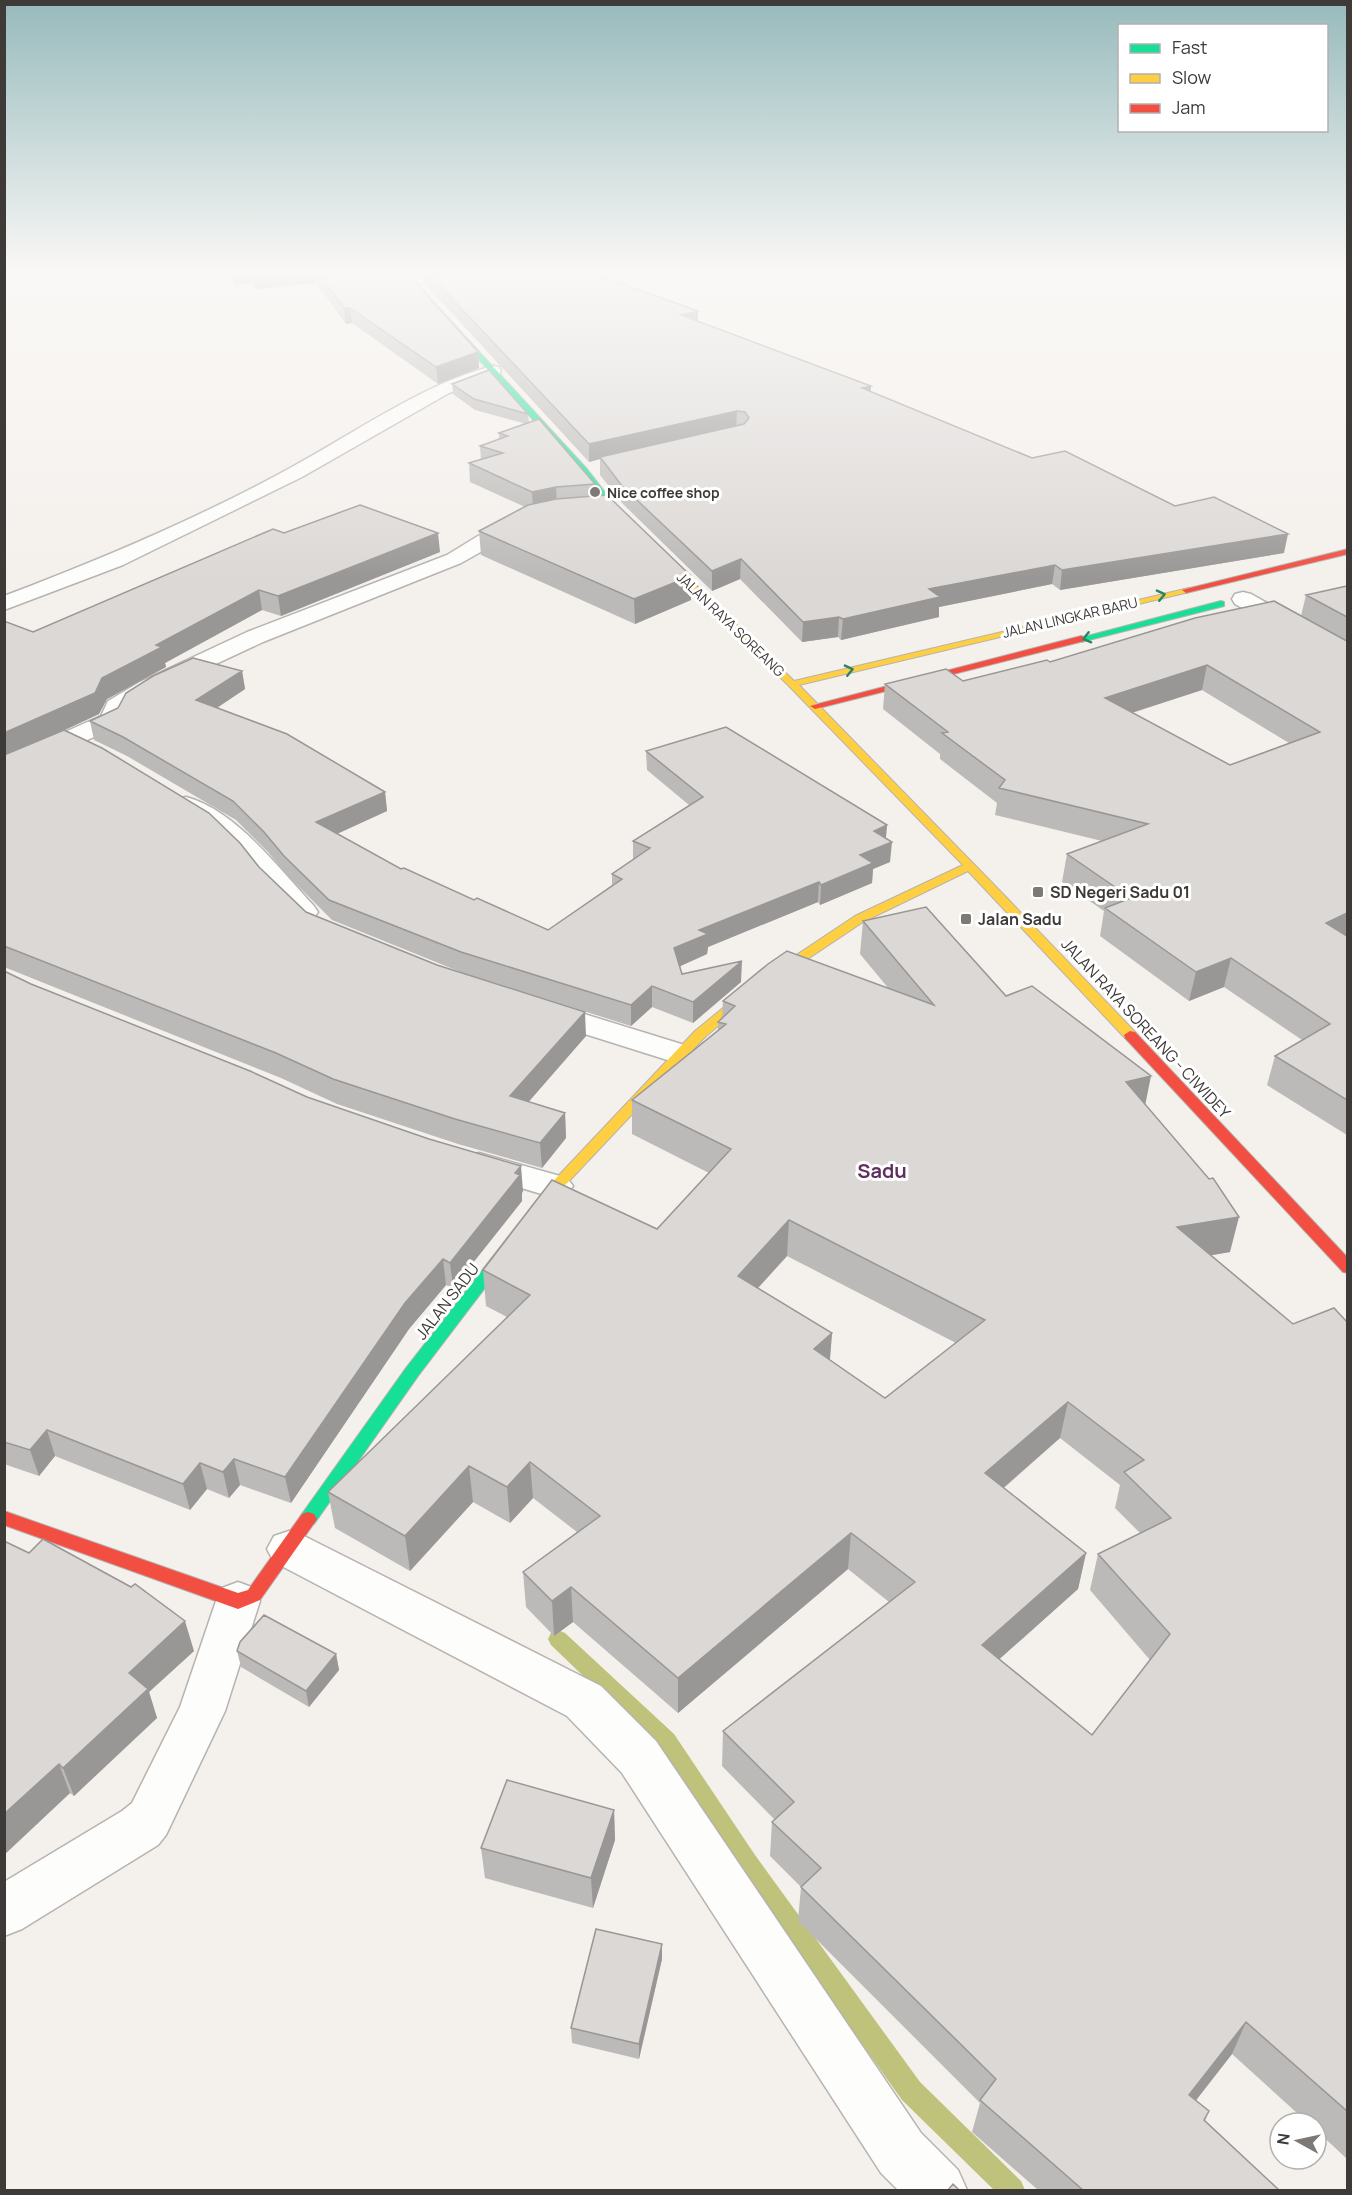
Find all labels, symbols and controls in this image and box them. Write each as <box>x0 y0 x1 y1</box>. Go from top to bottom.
legend <box>1118 24 1328 132</box>
text: Fast <box>1172 35 1207 59</box>
text: Slow <box>1172 65 1212 89</box>
text: Jam <box>1172 95 1206 119</box>
place label: Nice coffee shop <box>607 483 720 502</box>
marker: Nice coffee shop <box>588 485 602 499</box>
street label: JALAN RAYA SOREANG <box>673 568 789 680</box>
one-way arrow <box>1156 590 1166 603</box>
street label: JALAN LINGKAR BARU <box>1001 592 1139 642</box>
one-way arrow <box>1082 630 1092 643</box>
one-way arrow <box>844 665 854 678</box>
place label: SD Negeri Sadu 01 <box>1050 881 1190 903</box>
marker: SD Negeri Sadu 01 <box>1031 885 1045 899</box>
place label: Jalan Sadu <box>978 908 1062 930</box>
marker: Jalan Sadu <box>959 912 973 926</box>
street label: JALAN RAYA SOREANG - CIWIDEY <box>1057 933 1236 1123</box>
district label: Sadu <box>857 1157 907 1184</box>
street label: JALAN SADU <box>410 1258 484 1344</box>
north arrow <box>1268 2111 1328 2171</box>
text: N <box>1271 2132 1295 2146</box>

